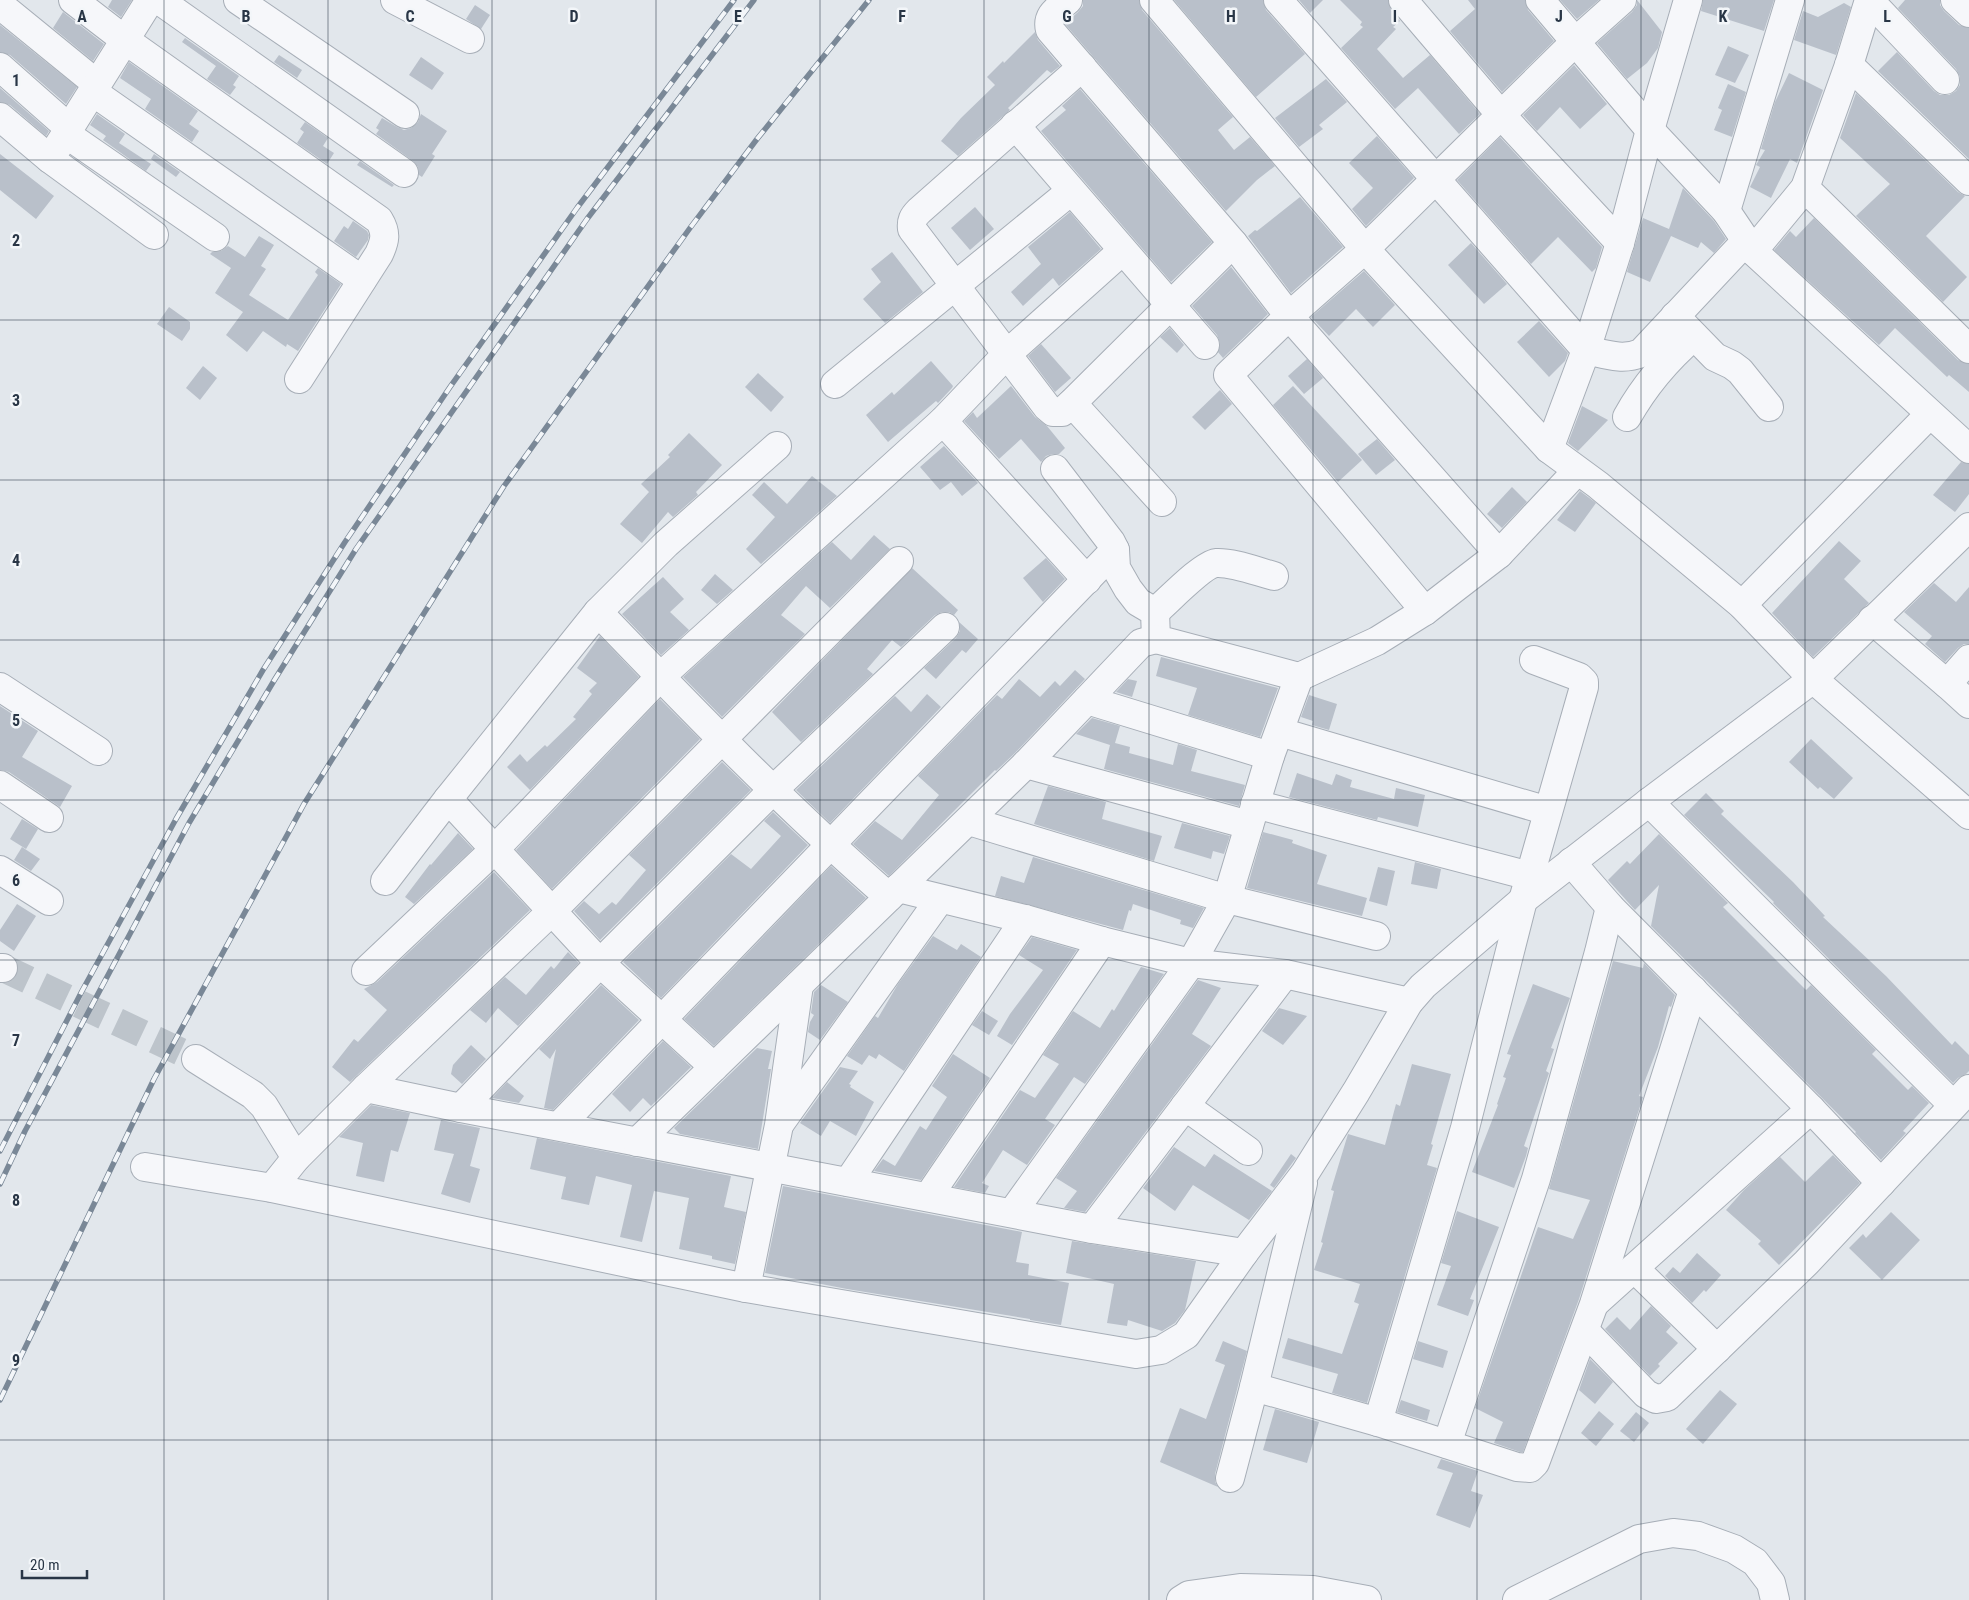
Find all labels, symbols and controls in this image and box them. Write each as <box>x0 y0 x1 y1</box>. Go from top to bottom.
text: A <box>77 7 87 26</box>
text: B <box>242 7 251 26</box>
text: C <box>405 7 415 26</box>
text: D <box>569 7 579 26</box>
text: E <box>734 7 742 26</box>
text: F <box>898 7 906 26</box>
text: G <box>1062 7 1072 26</box>
text: H <box>1226 7 1236 26</box>
text: I <box>1393 7 1397 26</box>
text: J <box>1555 7 1563 26</box>
text: K <box>1719 7 1728 26</box>
text: L <box>1883 7 1891 26</box>
text: 1 <box>12 71 20 90</box>
text: 2 <box>12 231 20 250</box>
text: 3 <box>12 391 20 410</box>
text: 4 <box>12 551 20 570</box>
text: 5 <box>12 711 20 730</box>
text: 6 <box>12 871 20 890</box>
text: 7 <box>12 1031 20 1050</box>
text: 8 <box>12 1191 20 1210</box>
text: 9 <box>12 1351 20 1370</box>
scale bar <box>22 1548 88 1580</box>
text: 20 m <box>30 1556 60 1574</box>

